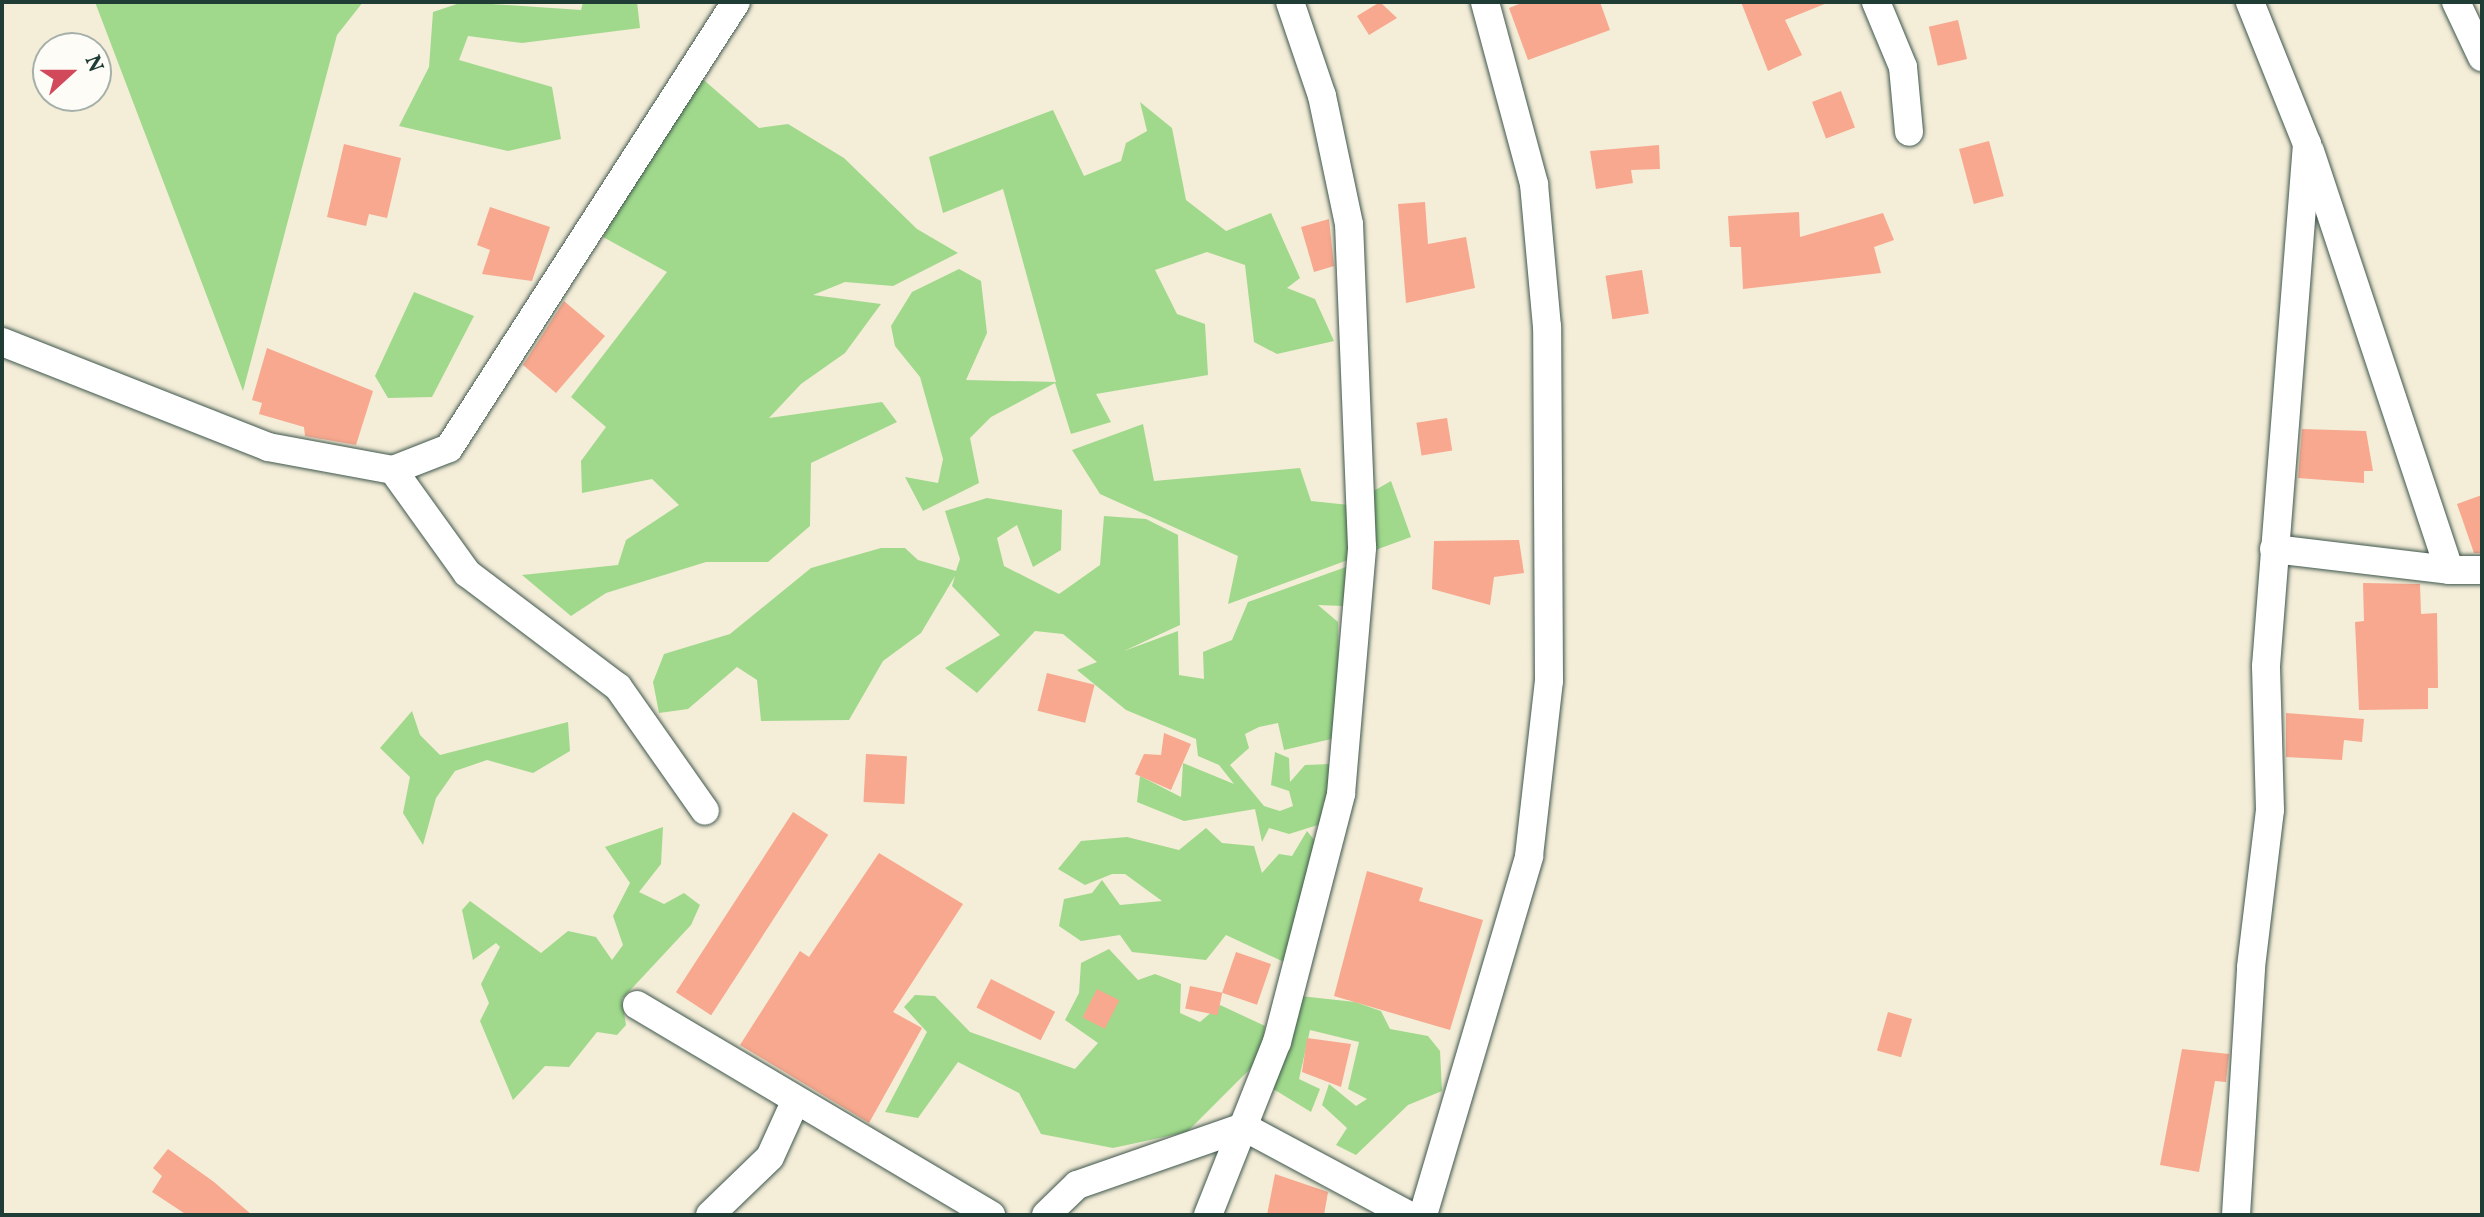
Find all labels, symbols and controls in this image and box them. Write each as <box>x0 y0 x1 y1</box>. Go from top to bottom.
north arrow <box>32 32 112 112</box>
text: N <box>76 51 110 77</box>

